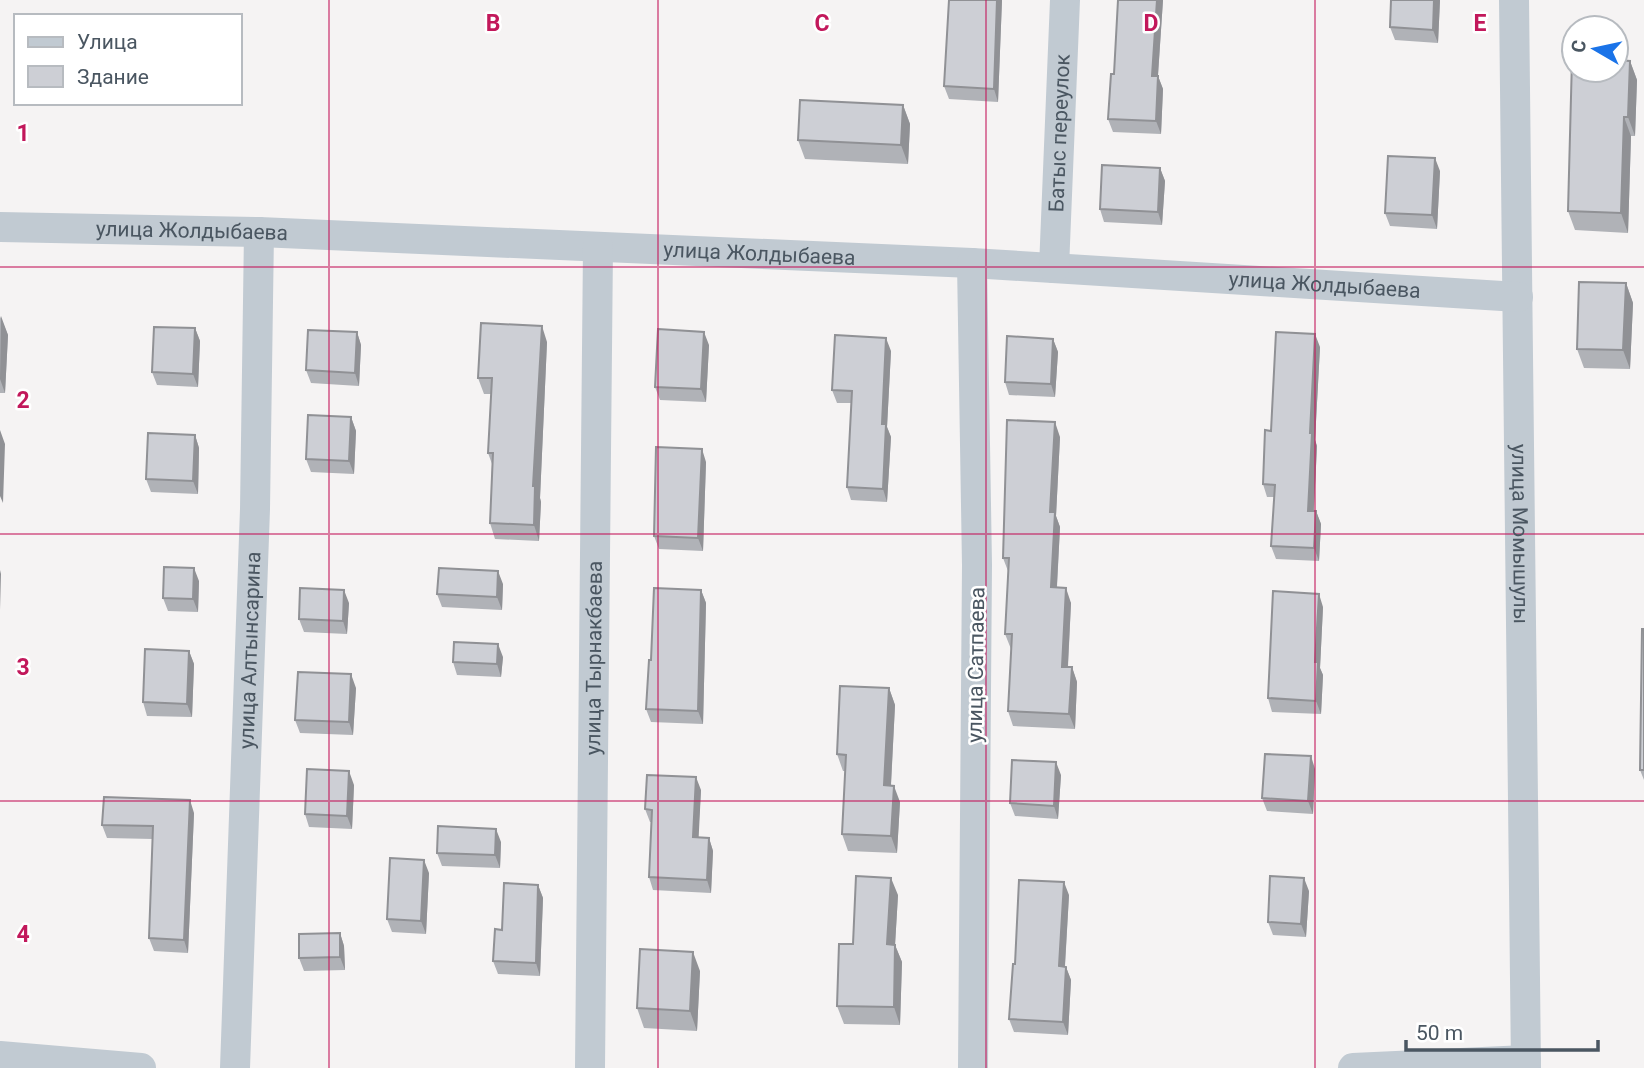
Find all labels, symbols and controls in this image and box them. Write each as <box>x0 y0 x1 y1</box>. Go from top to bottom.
text: B <box>486 10 500 37</box>
text: C <box>814 10 830 37</box>
text: D <box>1144 10 1158 37</box>
text: E <box>1474 10 1487 37</box>
legend <box>14 14 242 105</box>
north arrow <box>1560 14 1630 84</box>
text: Улица <box>77 30 138 54</box>
text: С <box>1566 38 1591 54</box>
street label: Батыс переулок <box>1044 53 1075 213</box>
text: Здание <box>77 65 149 89</box>
text: 1 <box>16 120 30 147</box>
street label: улица Жолдыбаева <box>96 217 289 245</box>
street label: улица Жолдыбаева <box>663 238 856 270</box>
street label: улица Жолдыбаева <box>1228 267 1421 303</box>
text: 2 <box>16 387 30 414</box>
street label: улица Момышулы <box>1507 444 1533 624</box>
street label: улица Алтынсарина <box>234 551 265 749</box>
street label: улица Тырнакбаева <box>581 561 607 755</box>
street label: улица Сатпаева <box>963 587 989 743</box>
text: 3 <box>16 654 30 681</box>
text: 4 <box>16 921 30 948</box>
scale bar <box>1406 1009 1598 1052</box>
text: 50 m <box>1416 1021 1463 1045</box>

